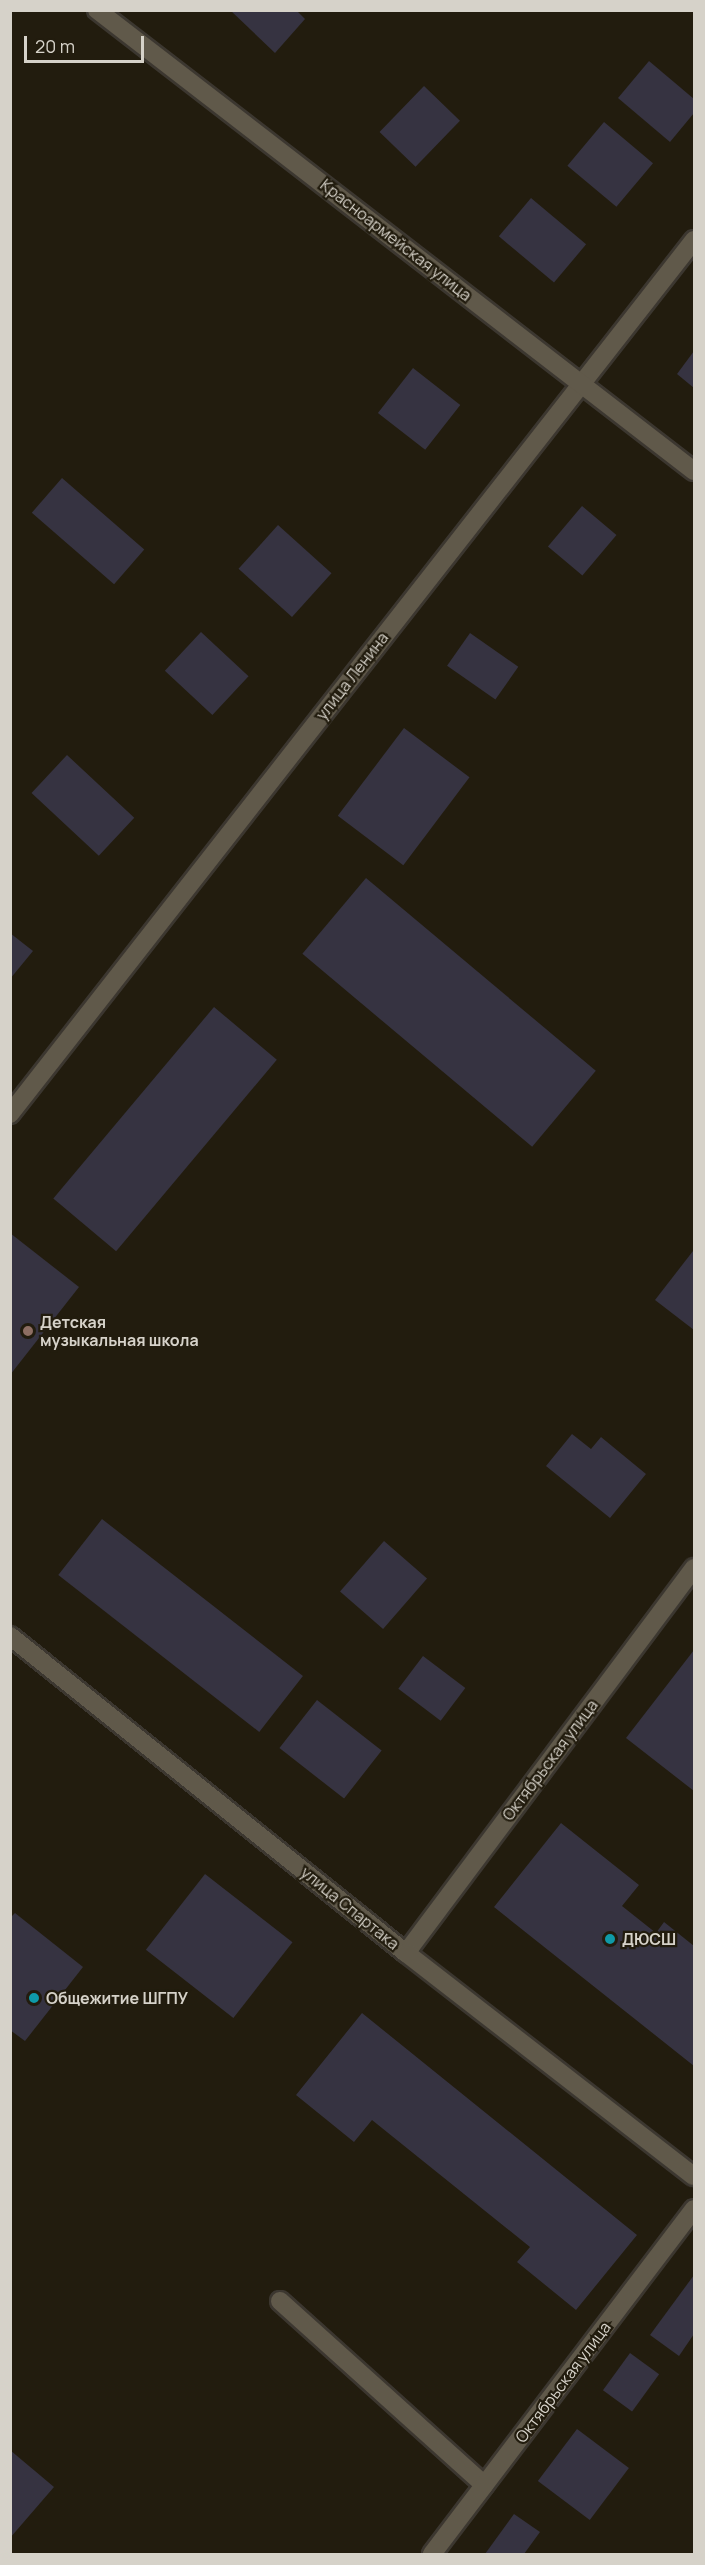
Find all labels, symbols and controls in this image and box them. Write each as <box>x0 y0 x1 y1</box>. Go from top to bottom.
scale bar <box>27 24 147 62</box>
text: 20 m <box>35 34 75 58</box>
street label: Красноармейская улица <box>317 175 475 305</box>
street label: улица Ленина <box>312 628 392 724</box>
place label: Детская музыкальная школа <box>40 1312 199 1350</box>
marker: Детская музыкальная школа <box>21 1324 35 1338</box>
street label: Октябрьская улица <box>498 1696 602 1824</box>
street label: улица Спартака <box>297 1863 403 1953</box>
place label: ДЮСШ <box>622 1929 676 1949</box>
marker: ДЮСШ <box>603 1932 617 1946</box>
place label: Общежитие ШГПУ <box>46 1988 188 2008</box>
marker: Общежитие ШГПУ <box>27 1991 41 2005</box>
street label: Октябрьская улица <box>511 2318 615 2446</box>

